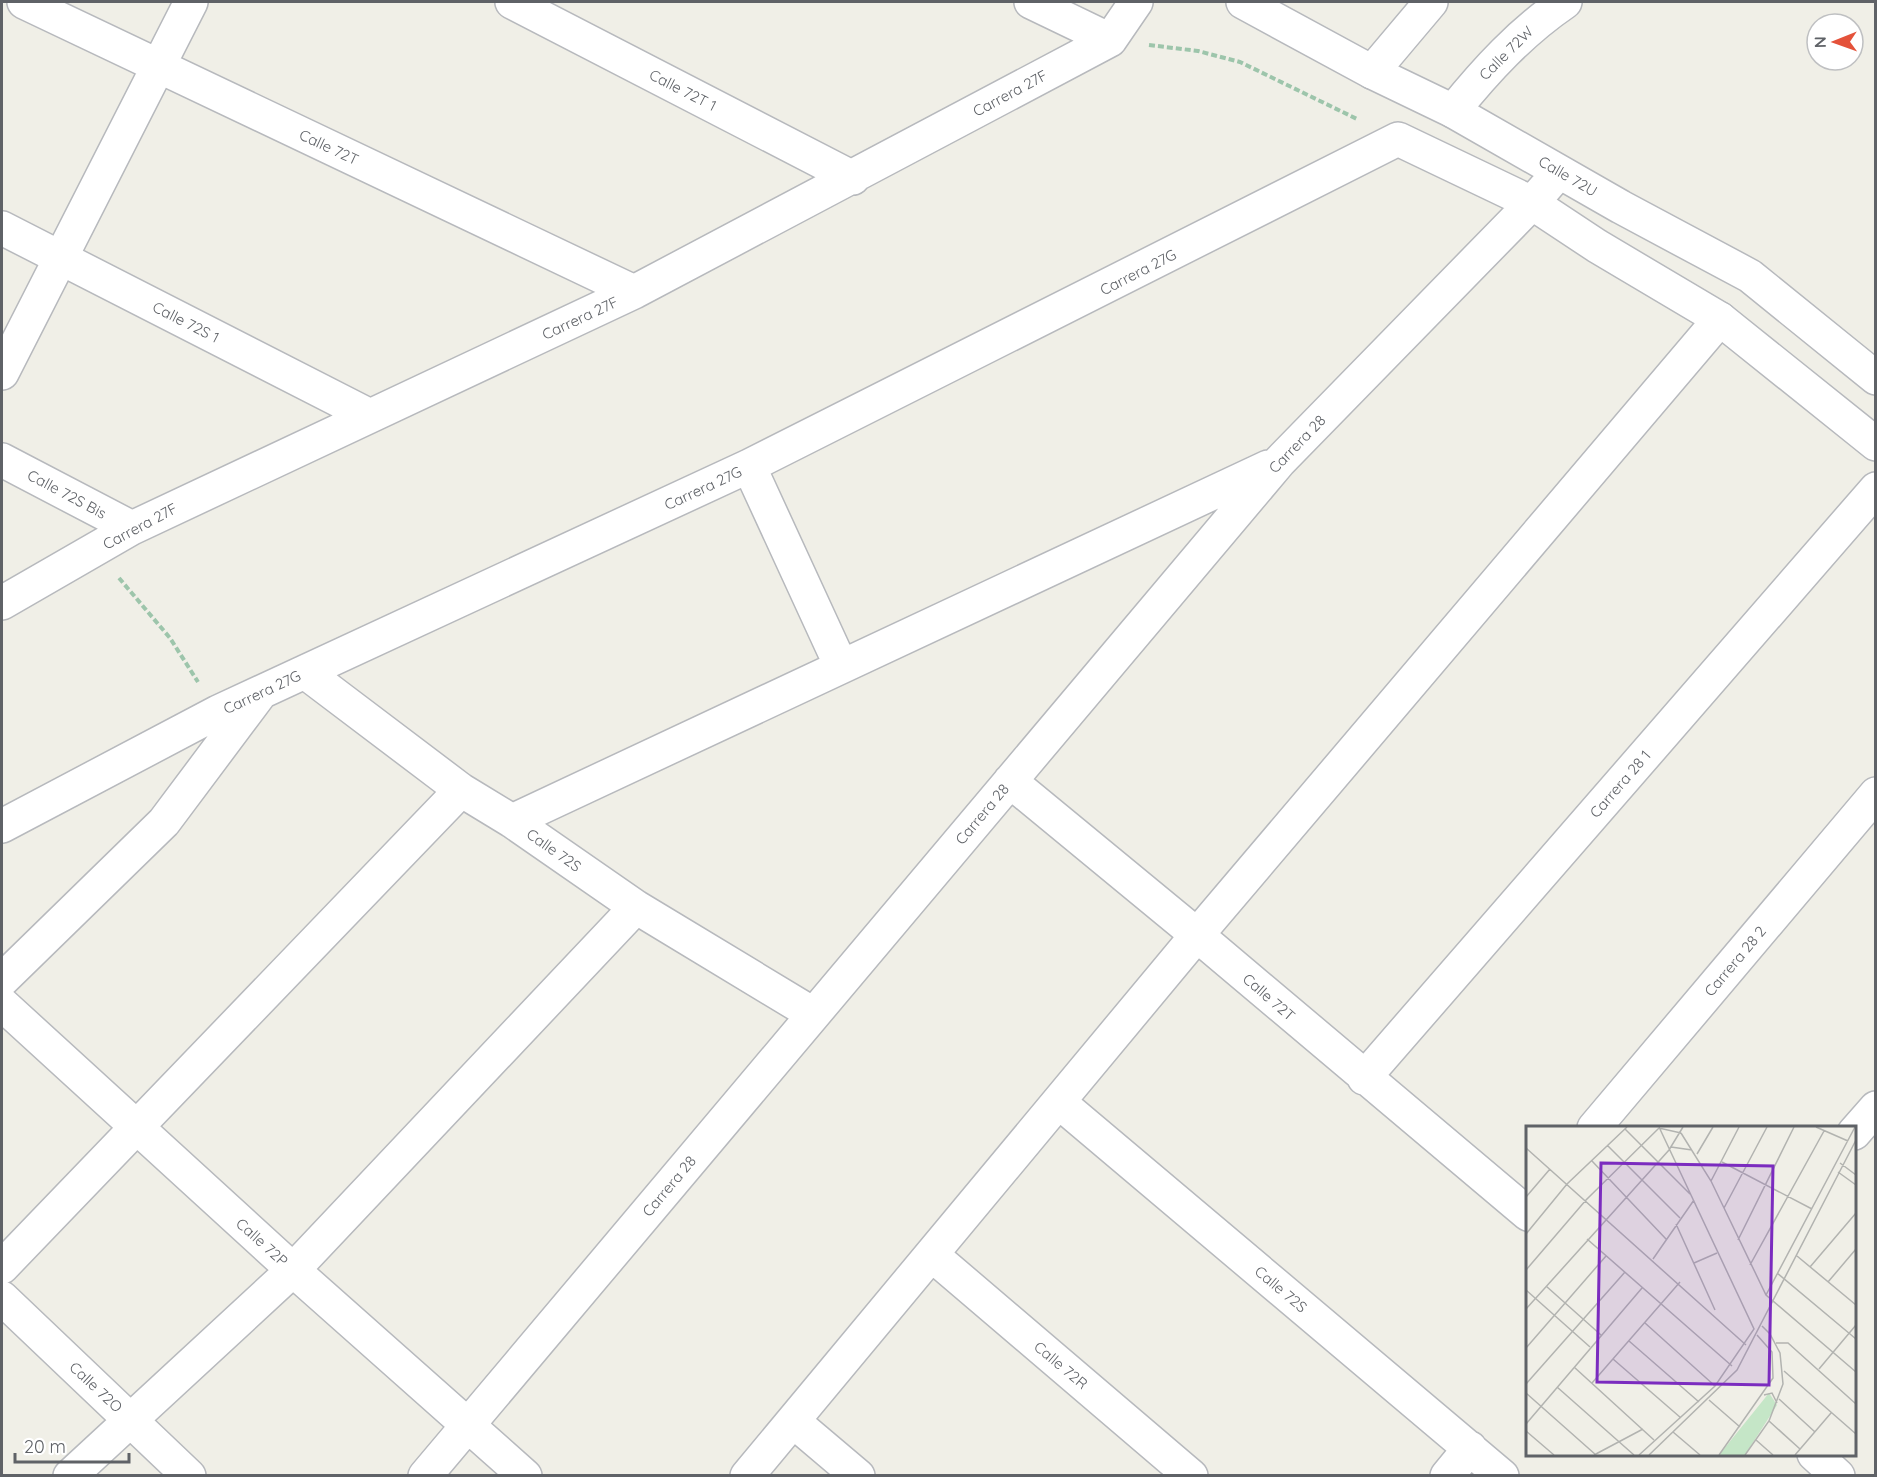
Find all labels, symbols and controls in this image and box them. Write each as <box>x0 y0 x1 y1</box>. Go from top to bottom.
north arrow <box>1805 12 1865 72</box>
street label: Calle 72W <box>1475 22 1537 84</box>
text: N <box>1810 36 1830 48</box>
street label: Calle 72T 1 <box>646 65 720 115</box>
street label: Carrera 27F <box>970 65 1050 121</box>
street label: Calle 72T <box>296 125 362 169</box>
street label: Calle 72U <box>1535 152 1601 200</box>
street label: Carrera 27G <box>1097 245 1179 299</box>
street label: Carrera 27F <box>539 292 621 344</box>
street label: Calle 72S 1 <box>149 297 223 347</box>
street label: Carrera 28 <box>1265 411 1329 477</box>
street label: Carrera 27G <box>661 462 745 514</box>
street label: Calle 72S Bis <box>24 465 110 523</box>
street label: Carrera 27F <box>100 498 180 554</box>
street label: Carrera 27G <box>220 666 304 718</box>
street label: Carrera 28 1 <box>1585 746 1655 822</box>
street label: Carrera 28 <box>951 780 1013 848</box>
street label: Calle 72S <box>523 824 585 876</box>
street label: Carrera 28 2 <box>1700 922 1770 1000</box>
street label: Calle 72T <box>1239 969 1299 1025</box>
inset map <box>1526 1126 1856 1456</box>
street label: Carrera 28 <box>638 1152 700 1220</box>
street label: Calle 72P <box>232 1214 292 1270</box>
street label: Calle 72S <box>1251 1262 1311 1316</box>
street label: Calle 72R <box>1030 1337 1092 1393</box>
street label: Calle 72O <box>65 1358 127 1416</box>
scale bar <box>15 1426 129 1464</box>
text: 20 m <box>24 1435 66 1458</box>

